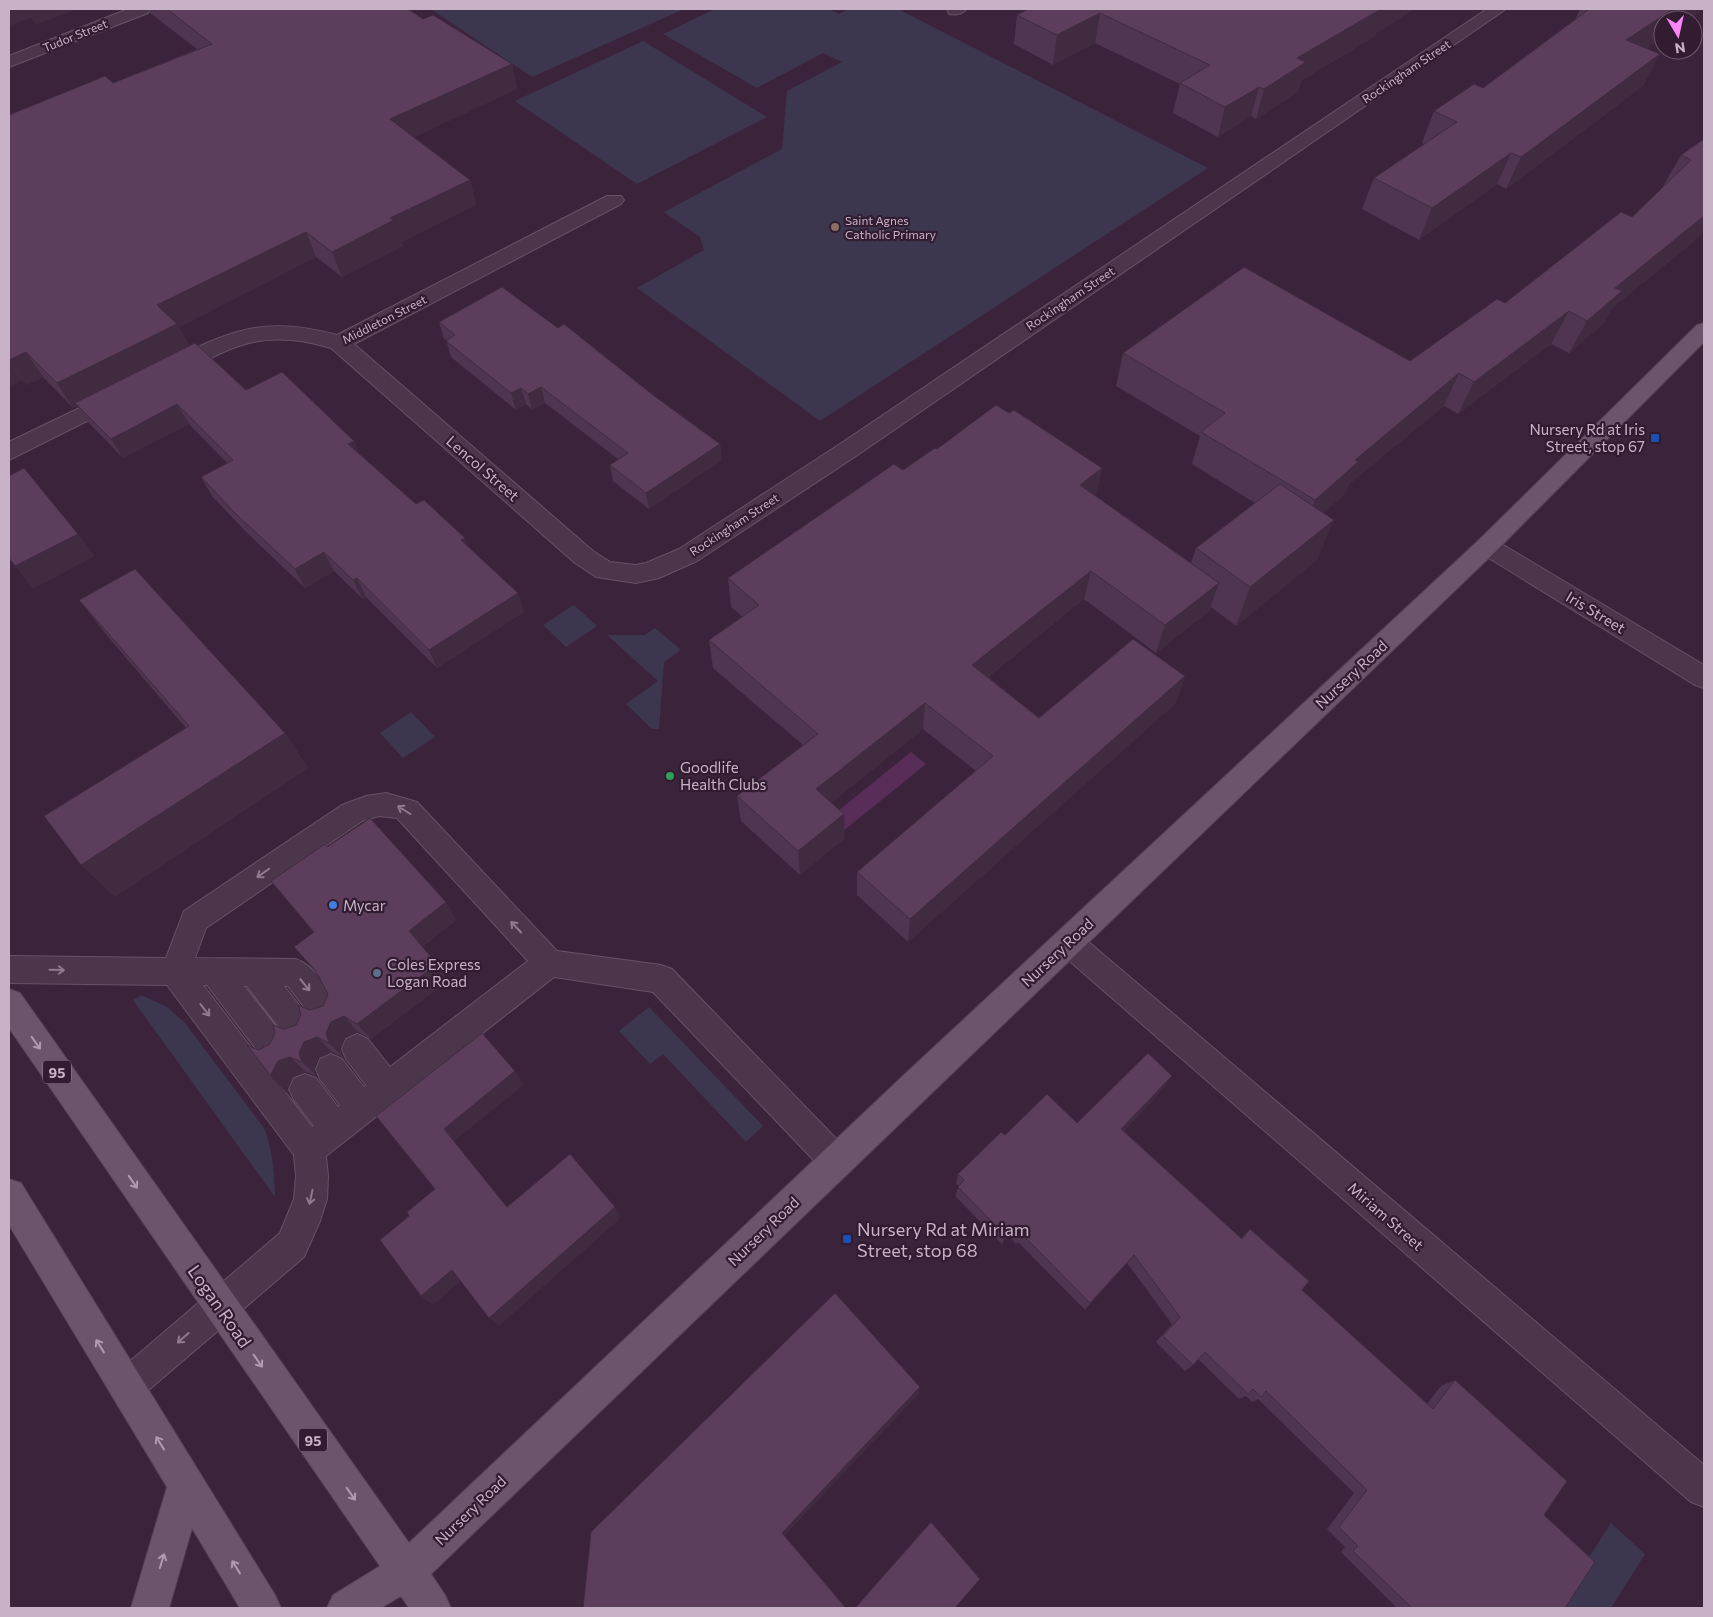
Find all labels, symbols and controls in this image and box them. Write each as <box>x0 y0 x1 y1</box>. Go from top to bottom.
north arrow <box>1653 10 1703 60</box>
street label: Tudor Street <box>41 16 109 54</box>
street label: Rockingham Street <box>1359 36 1453 106</box>
text: N <box>1674 39 1687 58</box>
place label: Saint Agnes Catholic Primary <box>845 213 936 241</box>
marker: Saint Agnes Catholic Primary <box>829 221 841 233</box>
street label: Rockingham Street <box>1023 263 1117 333</box>
street label: Middleton Street <box>339 292 429 346</box>
place label: Nursery Rd at Iris Street, stop 67 <box>1529 420 1645 455</box>
street label: Lencol Street <box>443 432 523 504</box>
marker: Nursery Rd at Iris Street, stop 67 <box>1649 432 1661 444</box>
street label: Rockingham Street <box>687 490 781 558</box>
street label: Iris Street <box>1563 587 1629 637</box>
street label: Nursery Road <box>1311 636 1391 712</box>
place label: Goodlife Health Clubs <box>680 758 767 793</box>
marker: Goodlife Health Clubs <box>664 770 676 782</box>
one-way arrow <box>397 805 411 816</box>
one-way arrow <box>256 868 270 878</box>
place label: Mycar <box>343 896 386 914</box>
marker: Mycar <box>327 899 339 911</box>
street label: Nursery Road <box>1017 914 1097 990</box>
one-way arrow <box>510 921 522 934</box>
place label: Coles Express Logan Road <box>387 955 481 990</box>
one-way arrow <box>49 965 65 975</box>
marker: Coles Express Logan Road <box>371 967 383 979</box>
one-way arrow <box>300 978 311 991</box>
one-way arrow <box>199 1003 210 1016</box>
one-way arrow <box>32 1035 42 1049</box>
road number: 95 <box>43 1060 71 1084</box>
one-way arrow <box>128 1175 138 1189</box>
street label: Miriam Street <box>1345 1178 1427 1254</box>
one-way arrow <box>306 1189 315 1205</box>
street label: Nursery Road <box>724 1193 802 1269</box>
place label: Nursery Rd at Miriam Street, stop 68 <box>857 1218 1030 1261</box>
marker: Nursery Rd at Miriam Street, stop 68 <box>841 1233 853 1245</box>
street label: Logan Road <box>183 1260 257 1352</box>
one-way arrow <box>177 1332 190 1344</box>
one-way arrow <box>95 1339 105 1353</box>
one-way arrow <box>253 1354 263 1368</box>
road number: 95 <box>299 1428 327 1452</box>
one-way arrow <box>155 1436 165 1450</box>
street label: Nursery Road <box>431 1472 509 1548</box>
one-way arrow <box>346 1487 356 1501</box>
one-way arrow <box>158 1554 168 1570</box>
one-way arrow <box>231 1560 241 1574</box>

